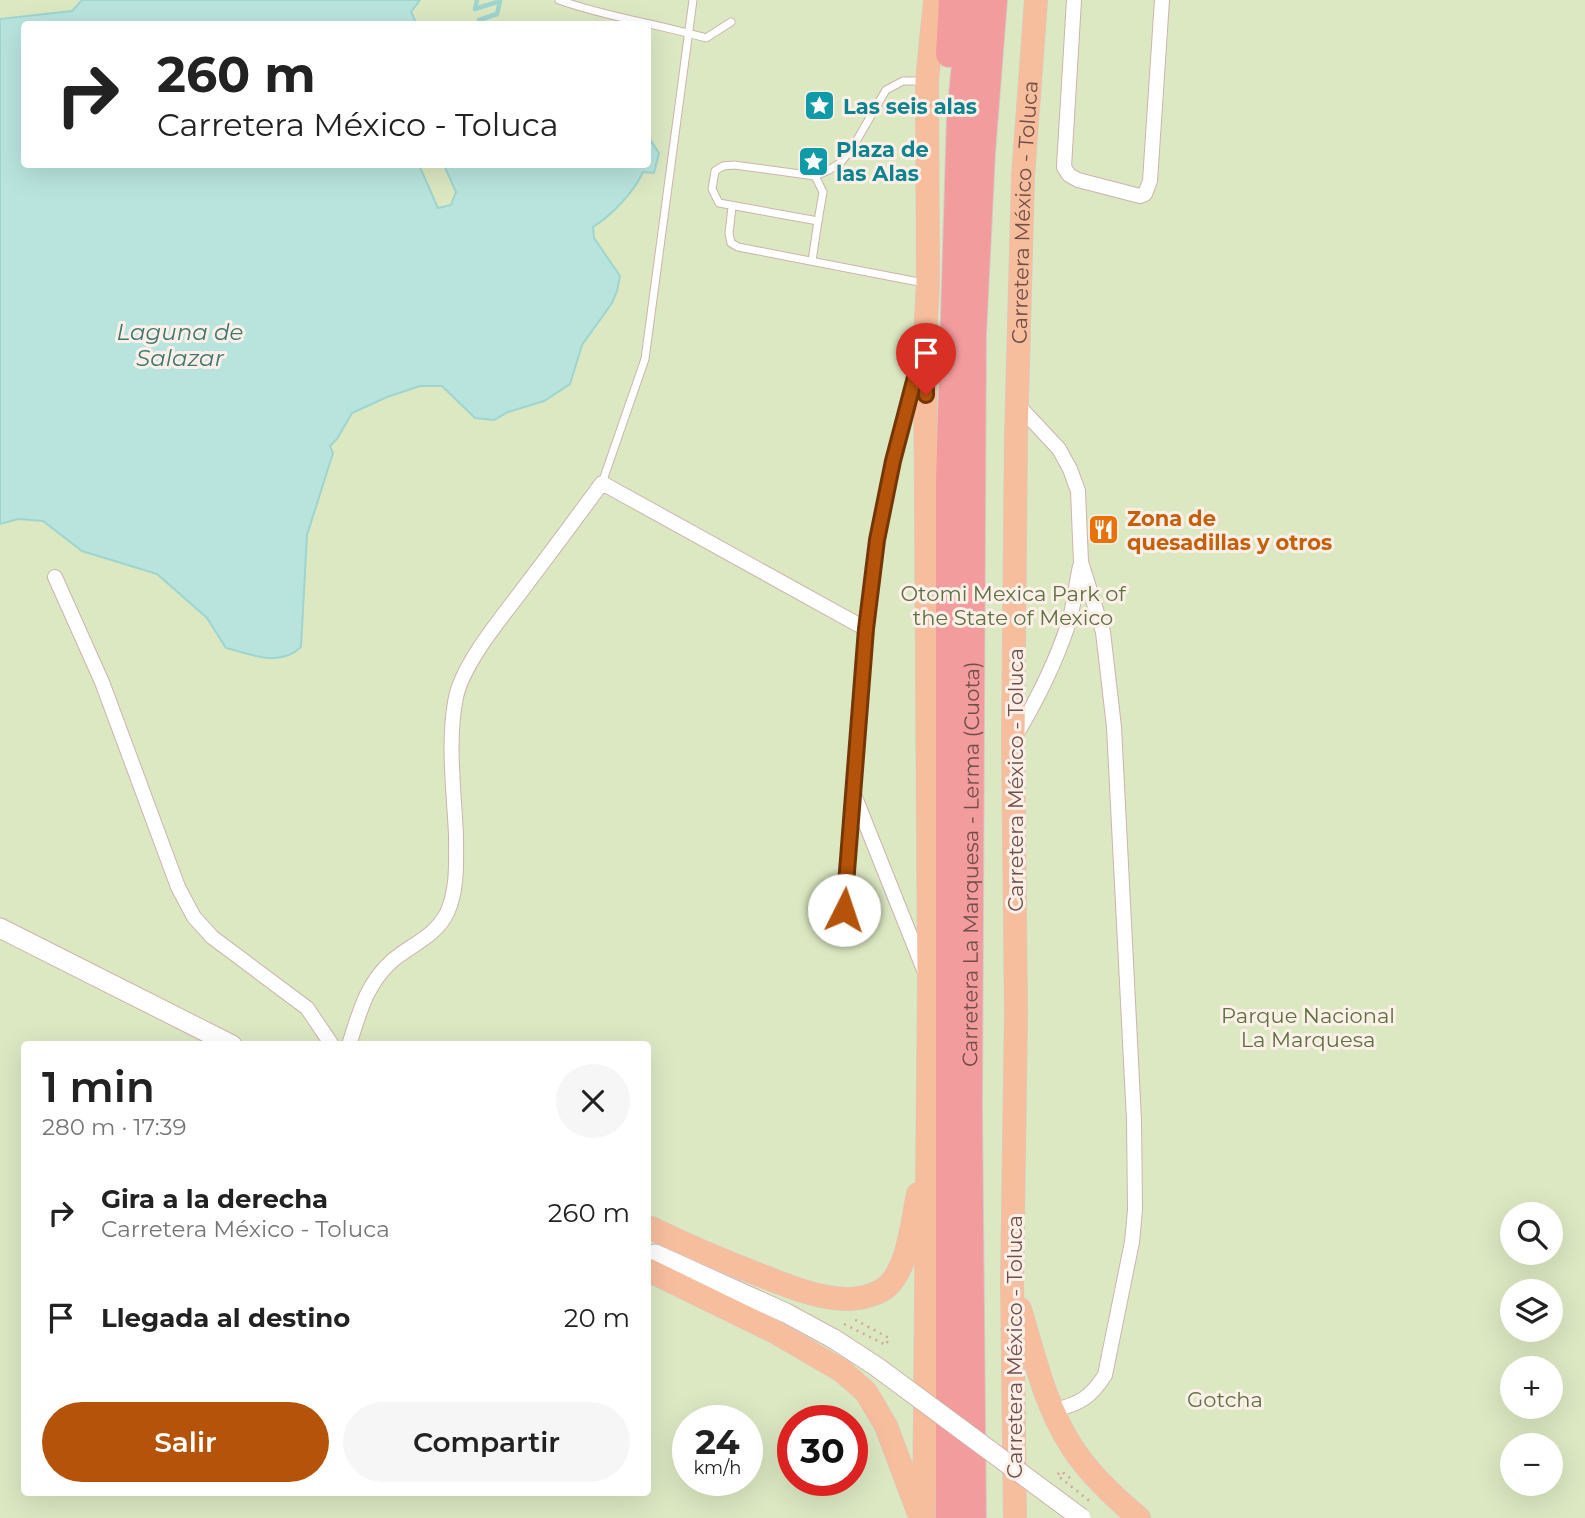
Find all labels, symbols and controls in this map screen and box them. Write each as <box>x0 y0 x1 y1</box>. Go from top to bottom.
text: 260 m <box>157 45 316 104</box>
icon: right <box>42 49 133 140</box>
street label: Carretera México - Toluca <box>1006 80 1043 344</box>
place icon: Las seis alas <box>803 89 837 123</box>
place label: Las seis alas <box>843 94 977 119</box>
text: Carretera México - Toluca <box>157 105 559 144</box>
place label: Plaza de las Alas <box>836 137 929 186</box>
place icon: Plaza de las Alas <box>796 144 830 178</box>
water label: Laguna de Salazar <box>117 318 243 372</box>
pin <box>896 323 956 395</box>
icon: arrive <box>907 334 945 372</box>
place label: Zona de quesadillas y otros <box>1127 506 1332 555</box>
restaurant icon: Zona de quesadillas y otros <box>1087 513 1121 547</box>
park label: Otomi Mexica Park of the State of Mexico <box>900 581 1126 630</box>
street label: Carretera México - Toluca <box>1003 648 1028 912</box>
street label: Carretera La Marquesa - Lerma (Cuota) <box>957 661 984 1067</box>
position arrow <box>807 873 881 947</box>
park label: Parque Nacional La Marquesa <box>1221 1003 1395 1052</box>
text: 1 min <box>42 1061 155 1113</box>
button: close <box>556 1064 630 1138</box>
text: 280 m · 17:39 <box>42 1113 187 1141</box>
text: Gira a la derecha <box>101 1183 328 1215</box>
icon: right <box>42 1194 80 1232</box>
text: 260 m <box>548 1197 630 1229</box>
map controls <box>1500 1202 1563 1496</box>
button: search <box>1500 1202 1563 1265</box>
text: Carretera México - Toluca <box>101 1215 390 1243</box>
street label: Carretera México - Toluca <box>1002 1215 1027 1479</box>
button: layers <box>1500 1279 1563 1342</box>
icon: arrive <box>42 1299 80 1337</box>
text: Llegada al destino <box>101 1302 350 1334</box>
text: 20 m <box>564 1302 630 1334</box>
button: + <box>1500 1356 1563 1419</box>
park label: Gotcha <box>1187 1387 1263 1412</box>
button: Salir <box>42 1402 329 1482</box>
button: Compartir <box>343 1402 630 1482</box>
speed limit sign: 30 <box>777 1405 868 1496</box>
text: 24 <box>695 1420 740 1463</box>
button: − <box>1500 1433 1563 1496</box>
text: km/h <box>693 1457 742 1479</box>

